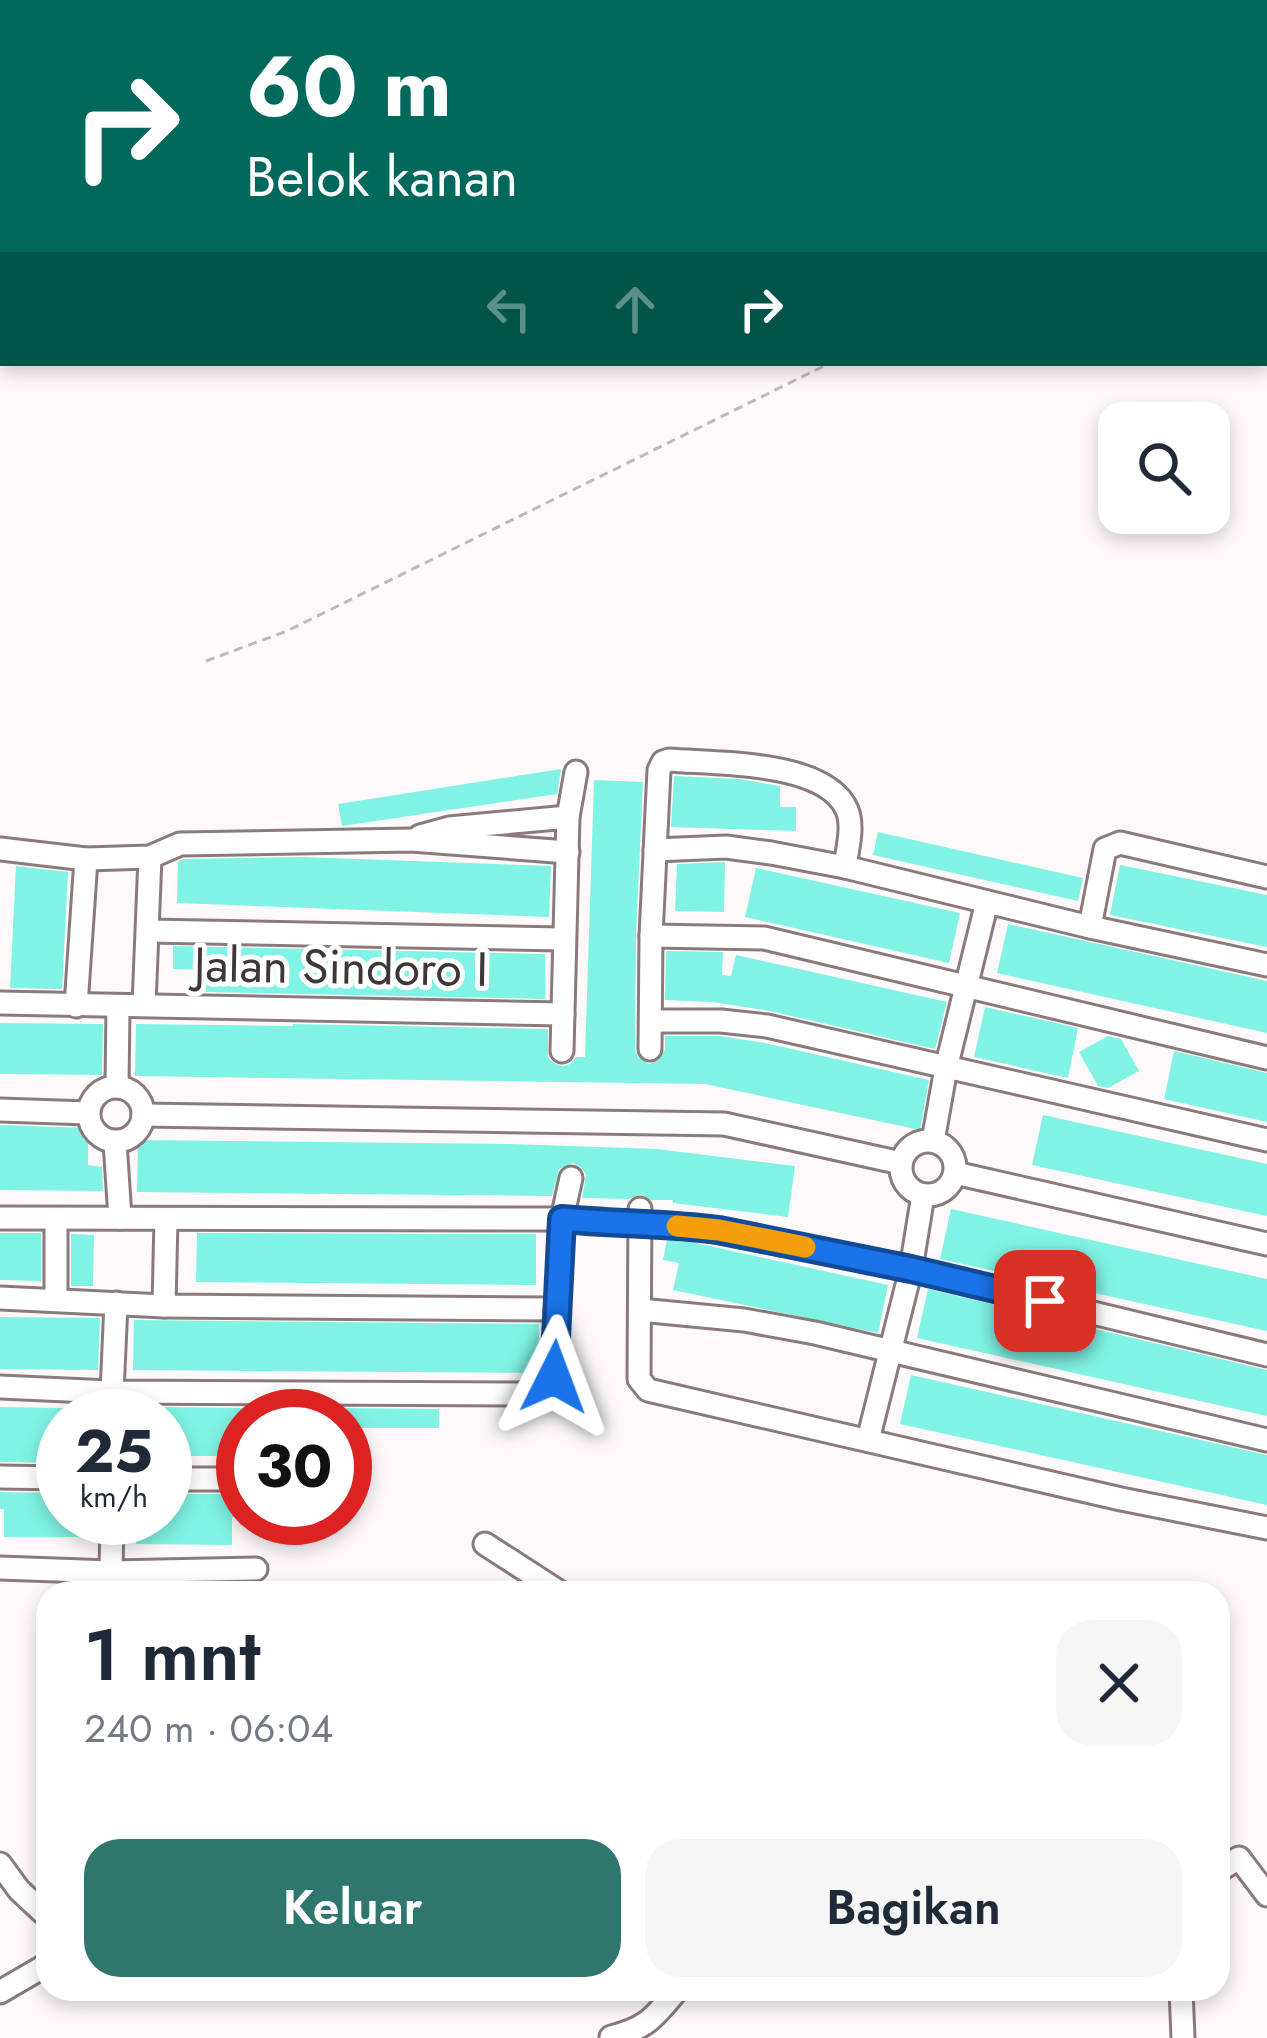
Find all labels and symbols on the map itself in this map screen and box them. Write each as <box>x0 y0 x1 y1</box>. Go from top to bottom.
street label: Jalan Sindoro I <box>187 930 489 1004</box>
pin <box>994 1250 1096 1352</box>
position arrow <box>491 1314 617 1440</box>
speed limit sign: 30 <box>216 1389 372 1545</box>

